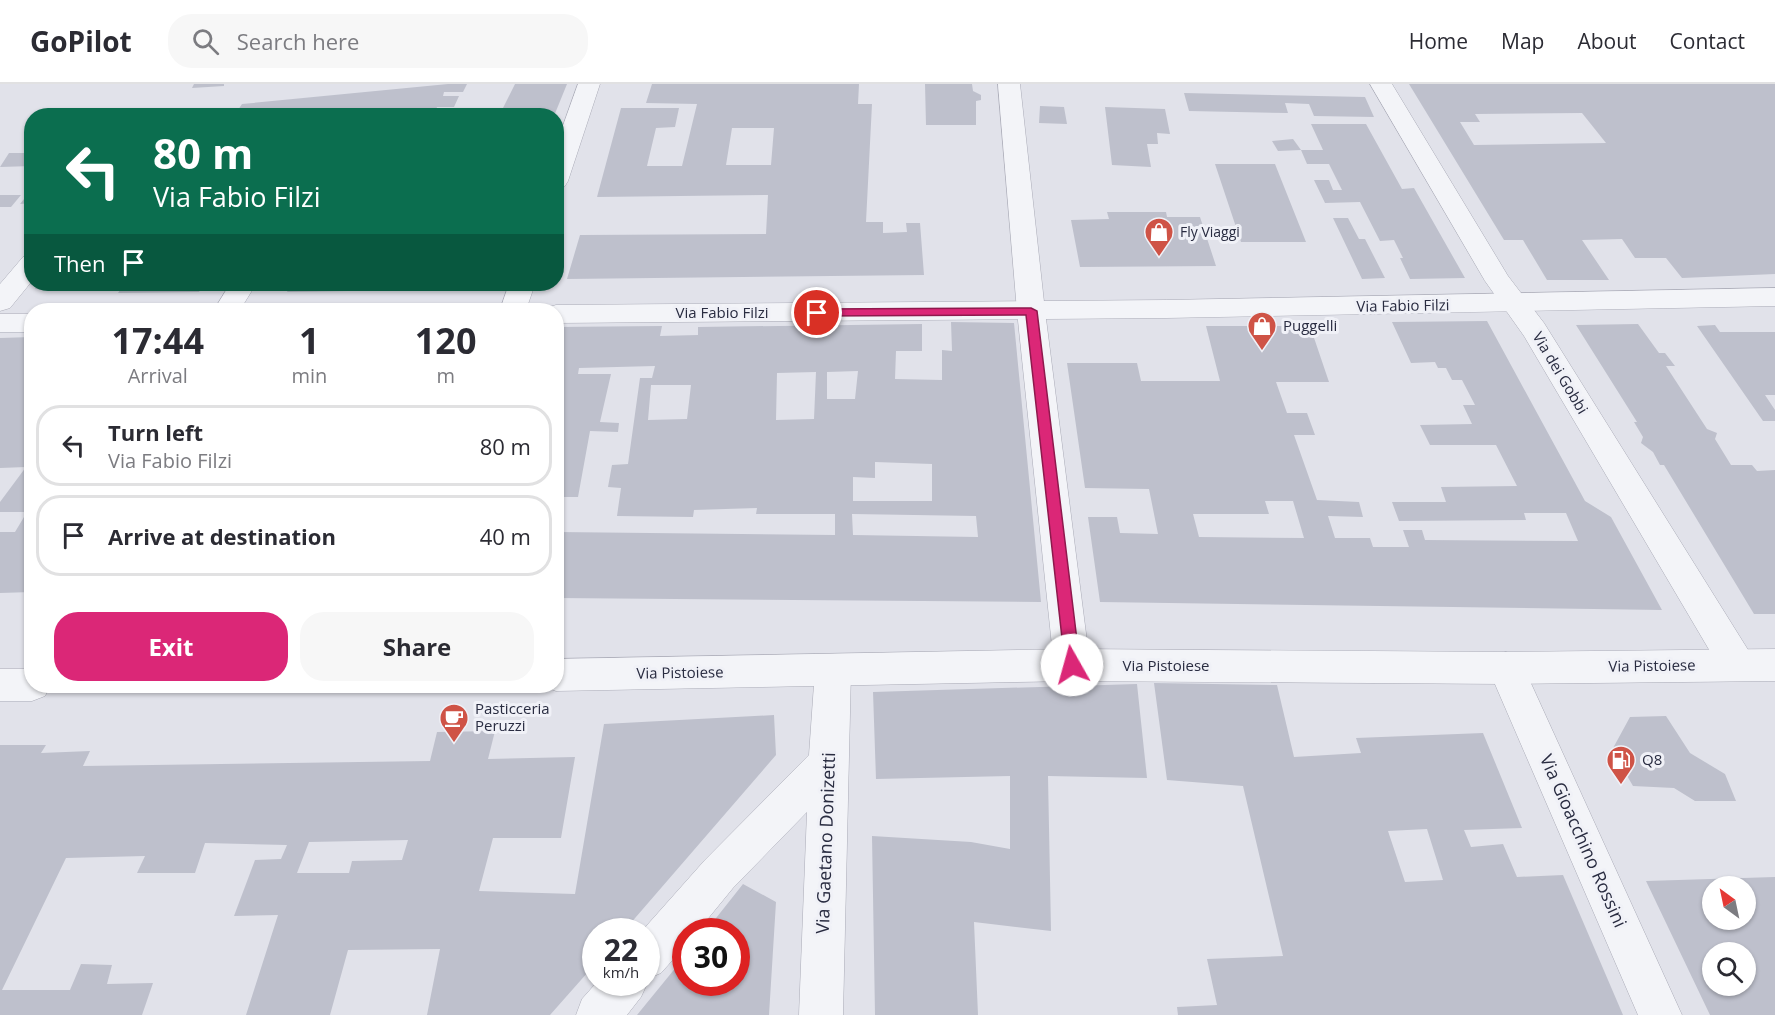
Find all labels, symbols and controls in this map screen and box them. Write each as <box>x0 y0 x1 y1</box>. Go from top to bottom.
search box <box>168 14 588 68</box>
text: GoPilot <box>30 22 132 60</box>
icon: search <box>189 25 222 58</box>
text: Search here <box>237 26 359 56</box>
text: Home <box>1409 27 1468 55</box>
text: Map <box>1501 27 1544 55</box>
text: About <box>1577 27 1637 55</box>
text: Contact <box>1670 27 1745 55</box>
text: 80 m <box>153 124 253 181</box>
icon: left <box>54 132 132 210</box>
text: Via Fabio Filzi <box>153 178 321 215</box>
shop icon: Fly Viaggi <box>1143 216 1175 258</box>
place label: Fly Viaggi <box>1180 222 1240 241</box>
icon: arrive <box>117 246 150 279</box>
text: Then <box>54 248 105 278</box>
pin <box>791 287 842 338</box>
street label: Via Fabio Filzi <box>1356 294 1450 316</box>
icon: arrive <box>800 296 833 329</box>
street label: Via Fabio Filzi <box>675 302 769 322</box>
shop icon: Puggelli <box>1246 310 1278 352</box>
place label: Puggelli <box>1283 315 1337 335</box>
text: 17:44 <box>111 316 204 365</box>
text: 1 <box>299 316 320 365</box>
text: 120 <box>415 316 477 365</box>
street label: Via dei Gobbi <box>1529 328 1593 417</box>
text: Arrival <box>128 362 188 389</box>
text: min <box>291 362 327 389</box>
text: m <box>436 362 455 389</box>
text: Turn left <box>108 417 203 447</box>
icon: left <box>57 429 90 462</box>
text: 80 m <box>480 431 531 461</box>
text: Via Fabio Filzi <box>108 447 232 474</box>
icon: arrive <box>57 519 90 552</box>
text: Arrive at destination <box>108 521 336 551</box>
text: 40 m <box>480 521 531 551</box>
button: Exit <box>54 612 288 681</box>
button: Share <box>300 612 534 681</box>
position arrow <box>1040 633 1104 697</box>
street label: Via Pistoiese <box>1608 654 1696 676</box>
street label: Via Pistoiese <box>1122 655 1210 675</box>
street label: Via Pistoiese <box>636 661 724 683</box>
place label: Pasticceria Peruzzi <box>475 698 550 735</box>
cafe icon: Pasticceria Peruzzi <box>438 702 470 744</box>
fuel station icon: Q8 <box>1605 744 1637 786</box>
place label: Q8 <box>1642 749 1662 769</box>
street label: Via Gioacchino Rossini <box>1535 750 1633 931</box>
street label: Via Gaetano Donizetti <box>810 752 840 934</box>
north arrow <box>1702 876 1756 930</box>
map controls <box>1702 876 1756 996</box>
speed limit sign: 30 <box>672 918 750 996</box>
text: 22 <box>604 929 638 970</box>
button: search <box>1702 942 1756 996</box>
text: km/h <box>603 962 639 982</box>

